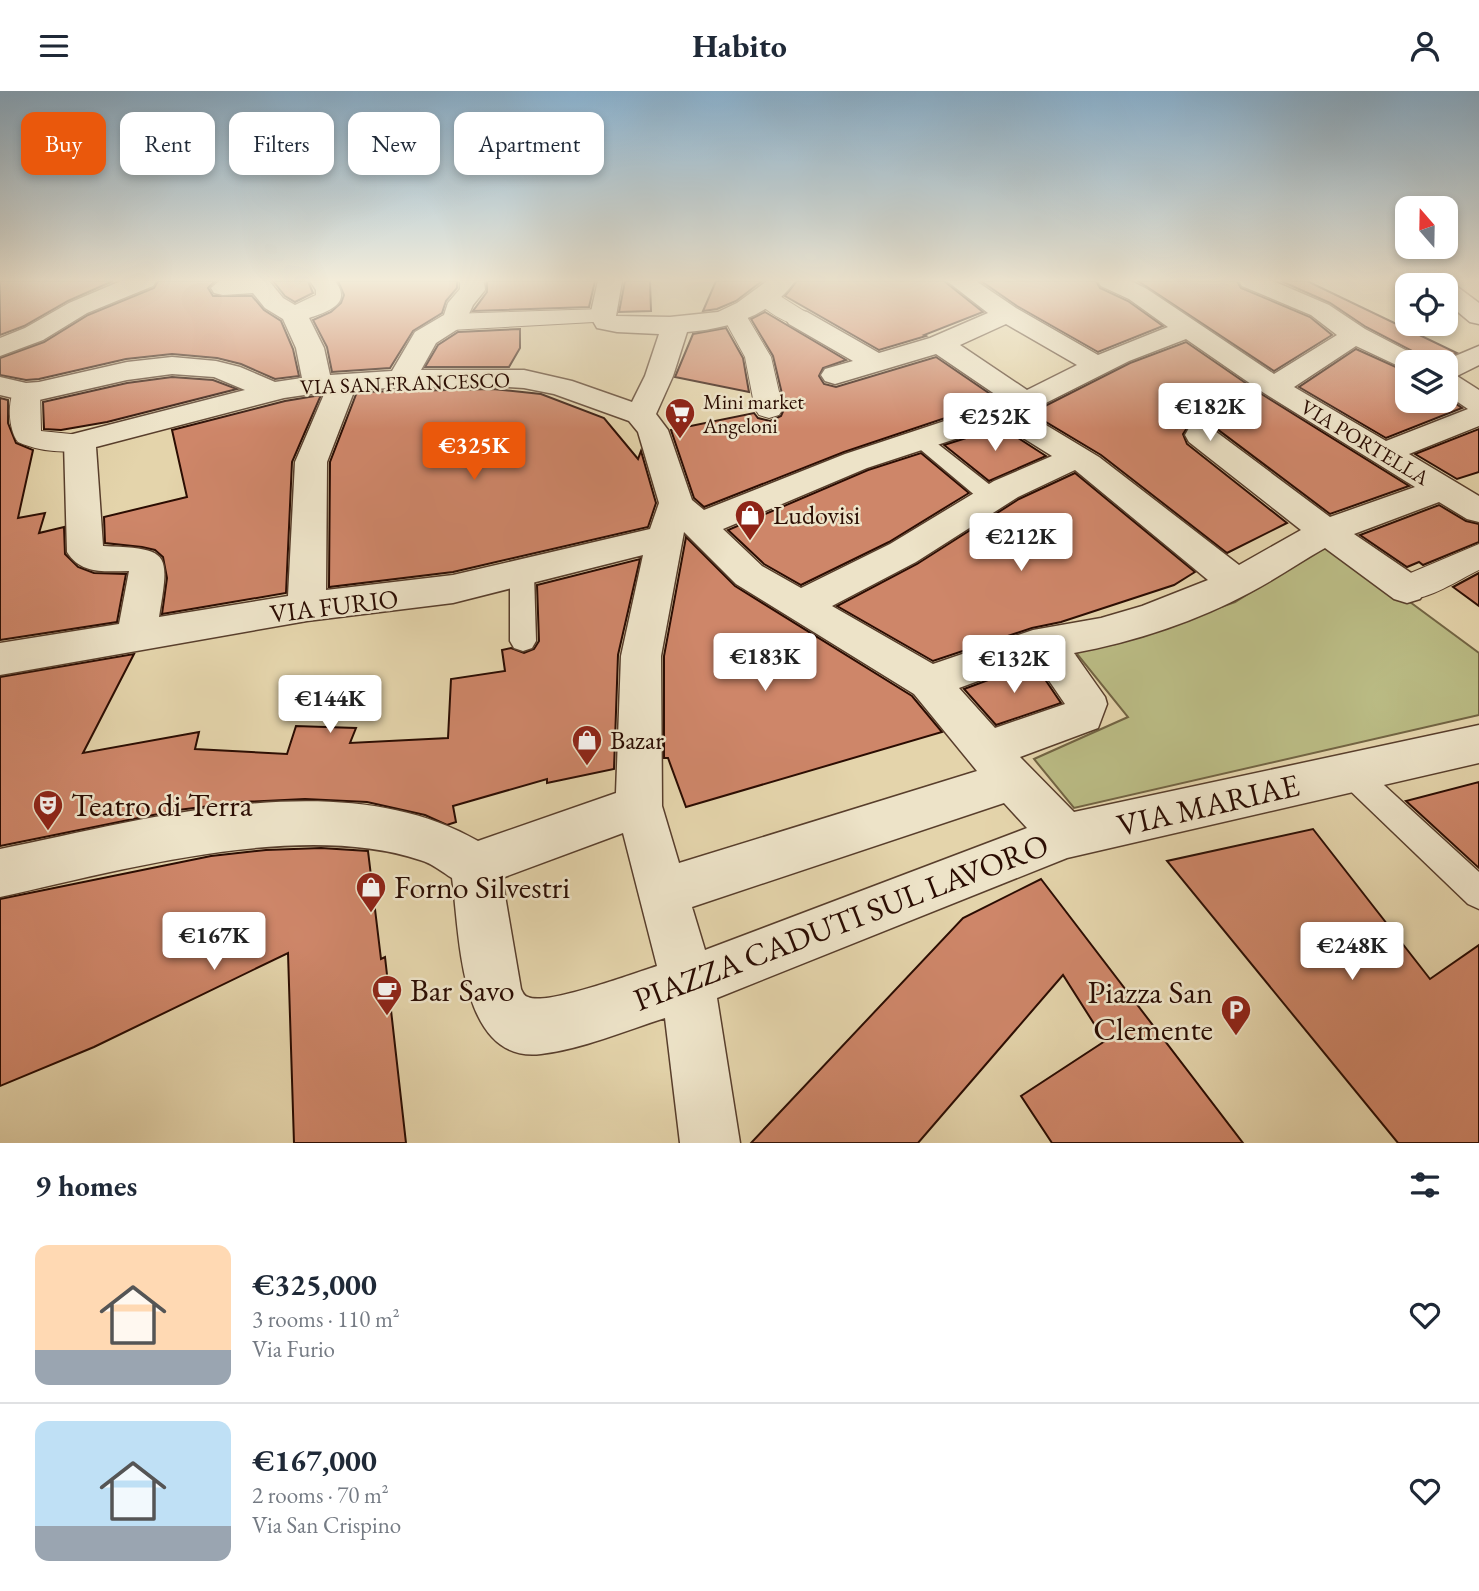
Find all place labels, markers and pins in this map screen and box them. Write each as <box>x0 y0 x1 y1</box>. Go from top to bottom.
pin: €182K <box>1161 383 1259 443</box>
place label: Mini market Angeloni <box>702 388 804 439</box>
pin: €252K <box>946 393 1044 453</box>
supermarket icon: Mini market Angeloni <box>663 396 697 440</box>
pin: €325K <box>425 423 523 482</box>
shop icon: Ludovisi <box>733 498 767 542</box>
place label: Ludovisi <box>773 498 860 532</box>
pin: €212K <box>972 513 1070 573</box>
pin: €183K <box>716 633 814 693</box>
pin: €132K <box>965 635 1063 695</box>
pin: €144K <box>281 675 379 735</box>
shop icon: Bazar <box>570 723 604 767</box>
place label: Bazar <box>610 723 664 757</box>
place label: Teatro di Terra <box>71 784 253 826</box>
theatre icon: Teatro di Terra <box>31 788 65 832</box>
place label: Forno Silvestri <box>394 866 570 908</box>
shop icon: Forno Silvestri <box>354 870 388 914</box>
pin: €167K <box>165 913 263 972</box>
pin: €248K <box>1303 923 1401 982</box>
place label: Bar Savo <box>410 969 515 1011</box>
place label: Piazza San Clemente <box>1088 971 1213 1050</box>
cafe icon: Bar Savo <box>370 973 404 1017</box>
parking icon: Piazza San Clemente <box>1219 993 1253 1037</box>

